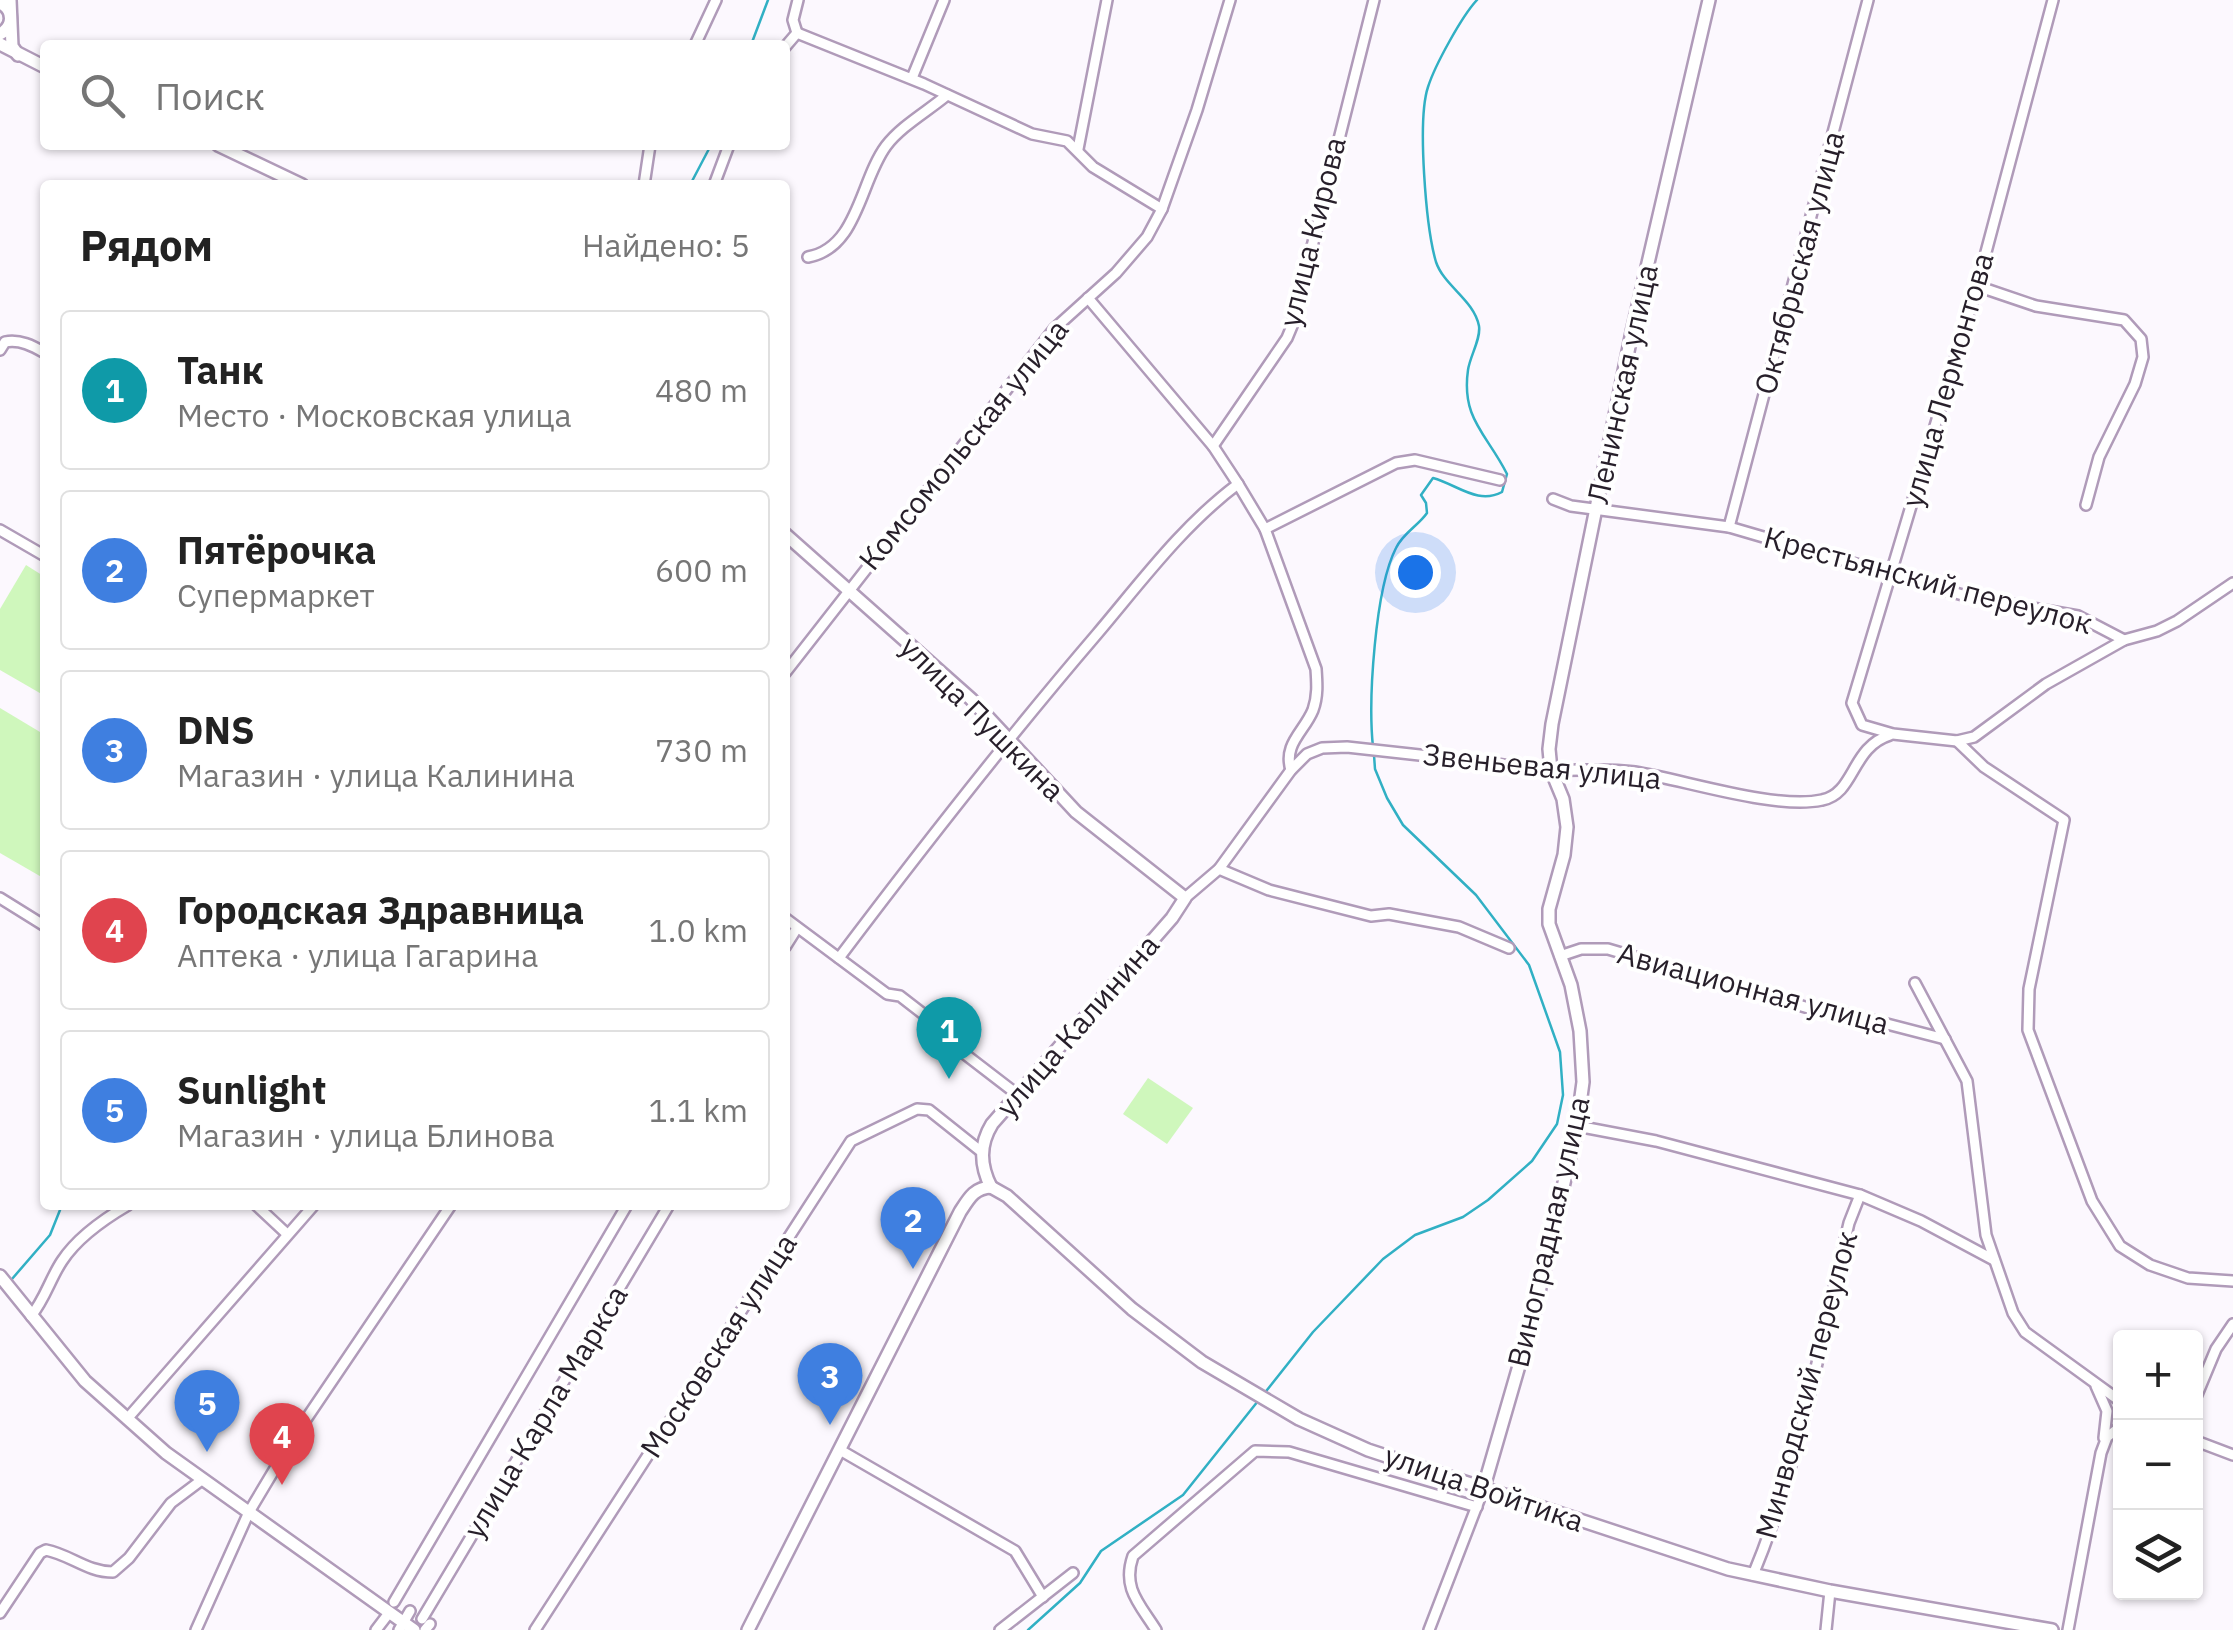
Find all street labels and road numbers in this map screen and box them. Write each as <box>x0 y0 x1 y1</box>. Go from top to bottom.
street label: Октябрьская улица <box>1745 127 1852 399</box>
street label: улица Кирова <box>1269 133 1354 331</box>
street label: улица Лермонтова <box>1892 248 2002 511</box>
street label: Ленинская улица <box>1577 261 1666 507</box>
street label: Комсомольская улица <box>849 310 1076 578</box>
street label: Крестьянский переулок <box>1760 517 2097 642</box>
street label: улица Пушкина <box>892 627 1074 809</box>
street label: Звеньевая улица <box>1421 734 1663 797</box>
street label: улица Калинина <box>987 926 1167 1125</box>
street label: Авиационная улица <box>1613 933 1893 1043</box>
street label: Виноградная улица <box>1497 1093 1598 1371</box>
street label: Московская улица <box>631 1226 805 1465</box>
street label: Минводский переулок <box>1746 1226 1865 1543</box>
street label: улица Карла Маркса <box>454 1278 636 1545</box>
street label: улица Войтика <box>1380 1435 1589 1540</box>

